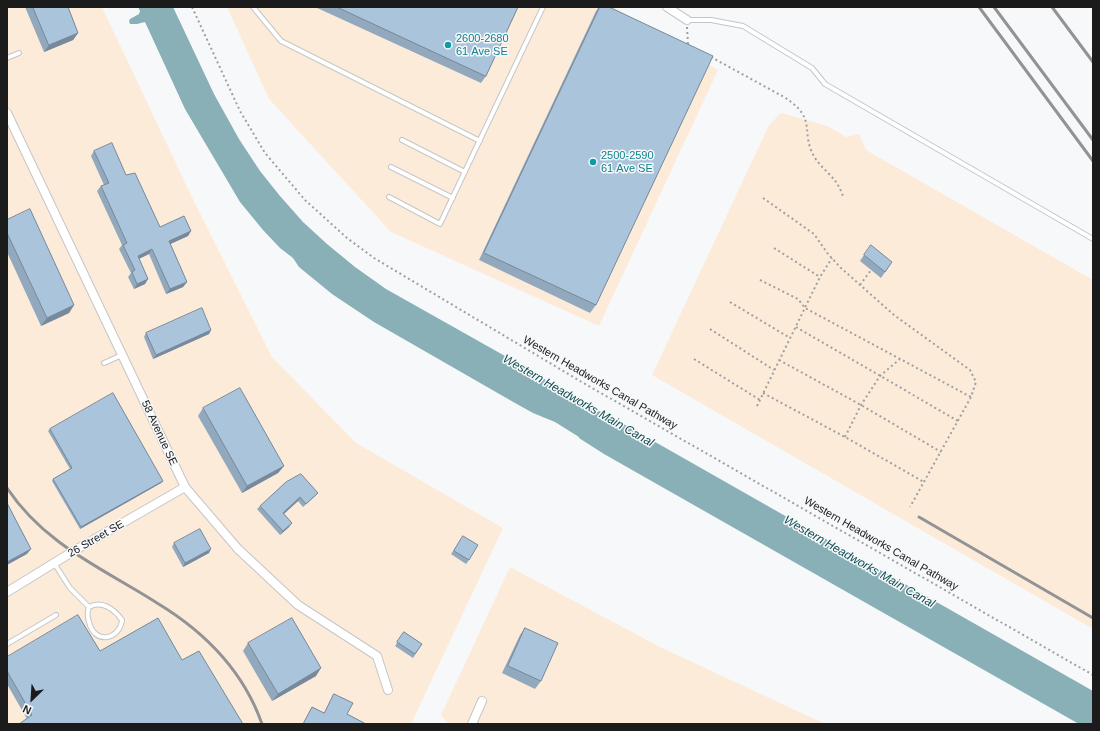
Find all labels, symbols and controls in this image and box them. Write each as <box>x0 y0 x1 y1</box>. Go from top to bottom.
place label: 2600-2680 61 Ave SE <box>456 32 509 58</box>
marker: 2600-2680 61 Ave SE <box>443 40 453 50</box>
place label: 2500-2590 61 Ave SE <box>601 149 654 175</box>
marker: 2500-2590 61 Ave SE <box>588 157 598 167</box>
street label: Western Headworks Canal Pathway <box>521 333 679 433</box>
water label: Western Headworks Main Canal <box>500 352 656 450</box>
street label: 58 Avenue SE <box>138 398 180 468</box>
street label: Western Headworks Canal Pathway <box>802 494 960 594</box>
water label: Western Headworks Main Canal <box>781 513 937 611</box>
street label: 26 Street SE <box>66 518 126 560</box>
north arrow <box>12 679 52 719</box>
text: N <box>21 703 33 717</box>

